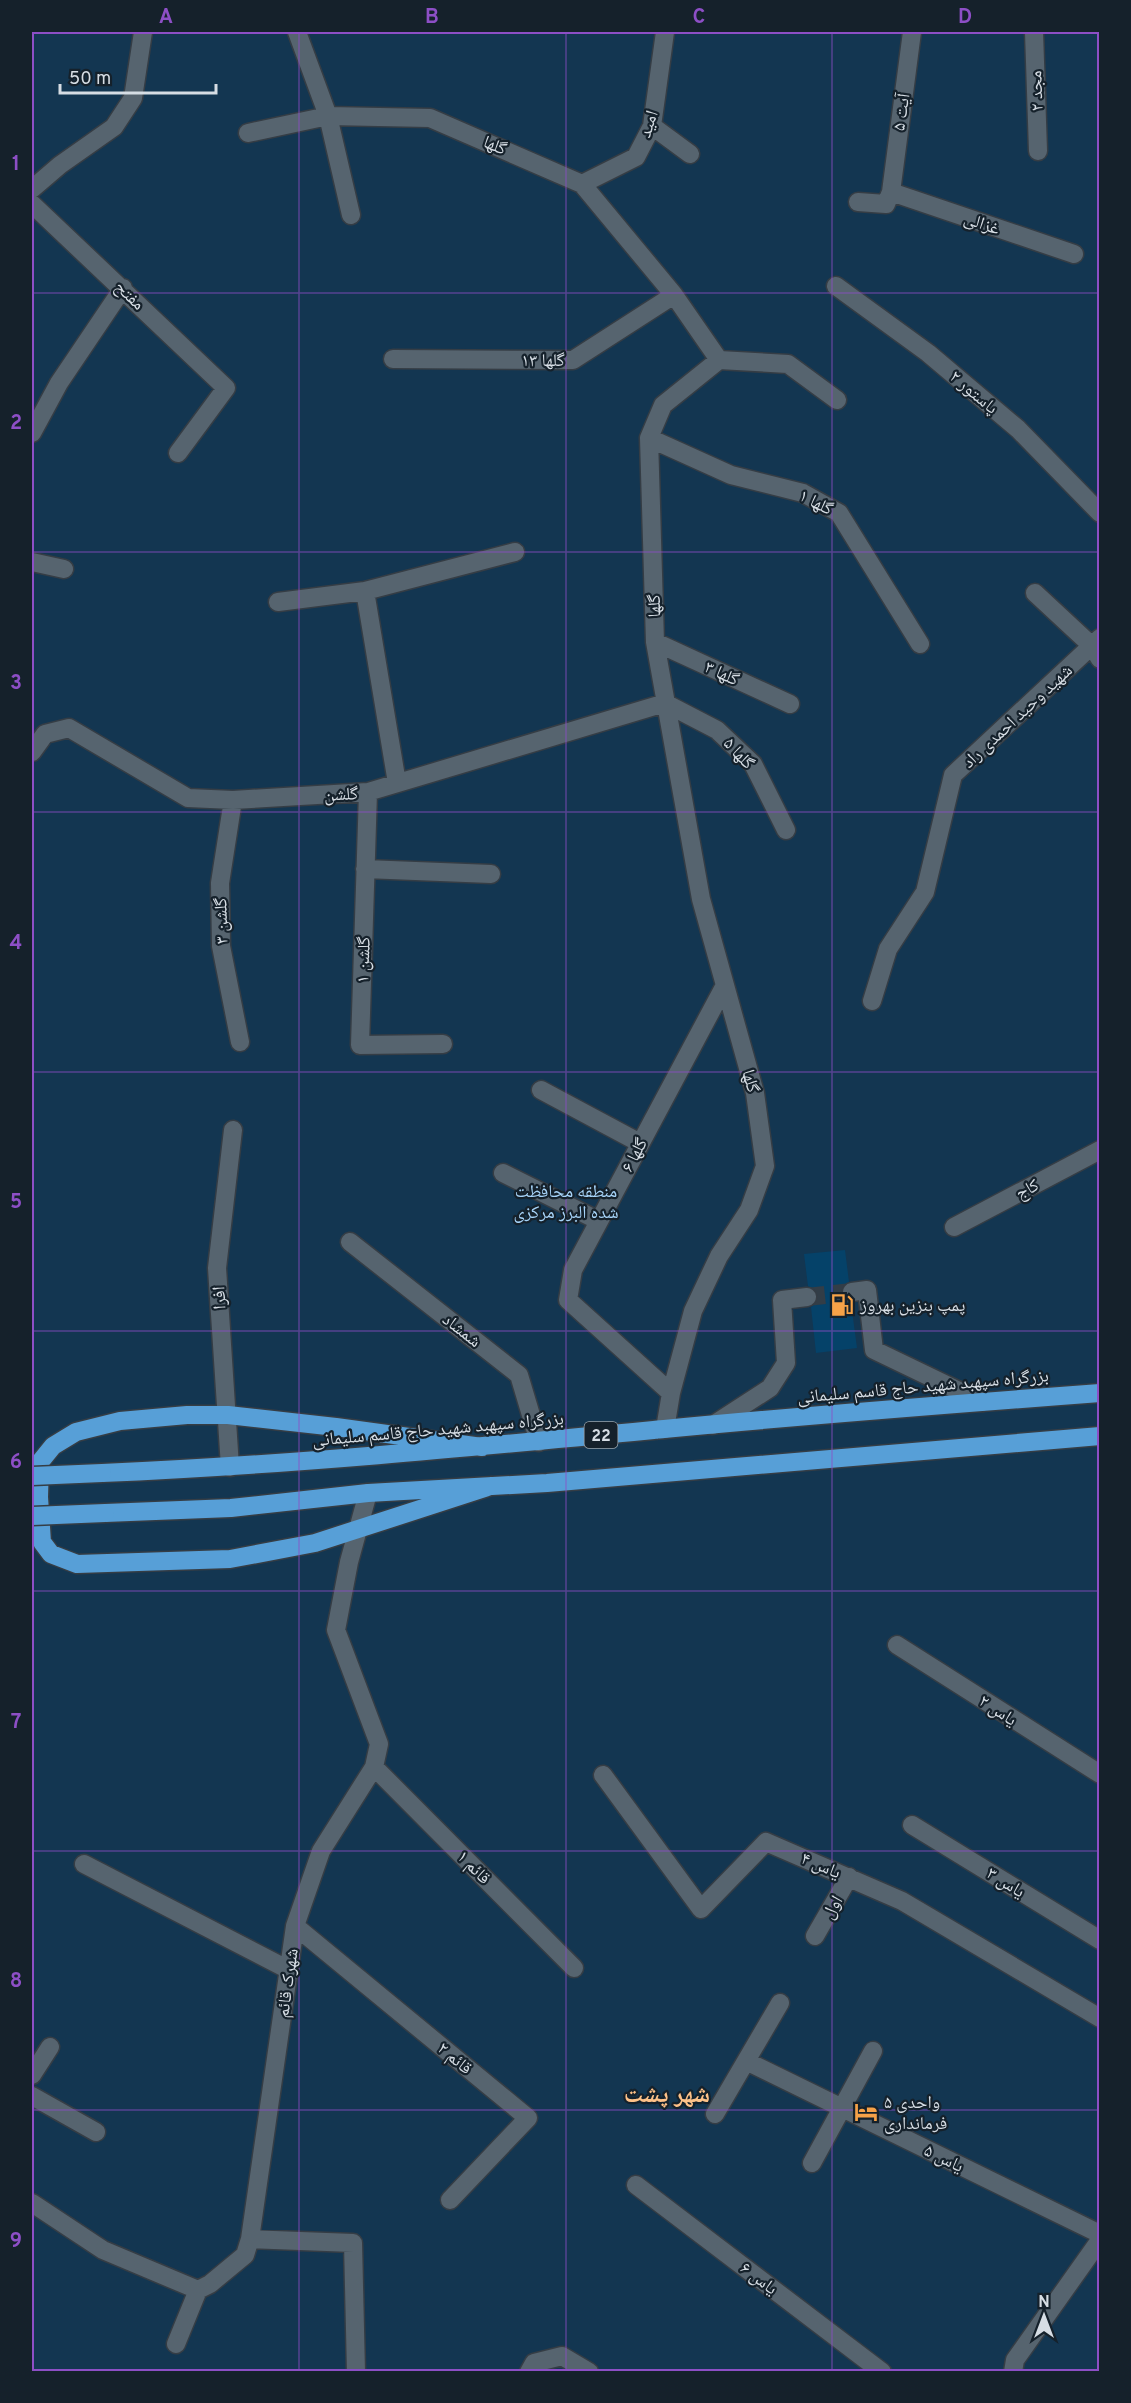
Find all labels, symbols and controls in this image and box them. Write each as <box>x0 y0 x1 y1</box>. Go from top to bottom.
text: A <box>159 5 173 31</box>
text: B <box>425 5 439 31</box>
text: C <box>693 5 705 31</box>
text: D <box>958 5 972 31</box>
scale bar <box>60 57 216 95</box>
text: 50 m <box>69 68 111 91</box>
street label: مجد ۲ <box>1025 70 1050 112</box>
street label: آیت ۵ <box>888 92 917 132</box>
street label: امید <box>634 108 665 141</box>
street label: گلها <box>479 131 510 162</box>
text: 1 <box>12 152 20 178</box>
street label: غزالی <box>960 208 1003 241</box>
street label: مفتح <box>109 276 149 316</box>
street label: گلها ۱۳ <box>521 350 565 373</box>
street label: پاستور ۲ <box>944 366 1002 420</box>
text: 2 <box>10 411 22 437</box>
street label: گلها ۱ <box>794 485 837 522</box>
street label: گلها <box>644 594 667 618</box>
street label: گلها ۳ <box>700 656 743 693</box>
street label: شهید وحید احمدی راد <box>958 660 1078 774</box>
text: 3 <box>10 671 22 697</box>
street label: گلها ۵ <box>717 733 759 775</box>
street label: گلشن <box>323 783 359 808</box>
street label: گلشن ۳ <box>210 897 235 945</box>
text: 4 <box>10 931 22 957</box>
street label: گلشن ۱ <box>352 936 377 984</box>
street label: گلها <box>735 1067 764 1096</box>
street label: گلها ۶ <box>617 1134 654 1177</box>
street label: کاج <box>1012 1174 1044 1206</box>
park label: منطقه محافظت شده البرز مرکزی <box>513 1181 619 1225</box>
text: 5 <box>10 1190 22 1216</box>
street label: افرا <box>208 1286 233 1310</box>
fuel station icon: پمپ بنزین بهروز <box>829 1292 855 1318</box>
place label: پمپ بنزین بهروز <box>859 1295 965 1318</box>
street label: شمشاد <box>437 1309 485 1354</box>
street label: بزرگراه سپهبد شهید حاج قاسم سلیمانی <box>796 1365 1050 1410</box>
street label: بزرگراه سپهبد شهید حاج قاسم سلیمانی <box>311 1408 565 1453</box>
road number: 22 <box>584 1422 618 1448</box>
text: 6 <box>10 1450 22 1476</box>
street label: یاس ۲ <box>974 1690 1021 1732</box>
text: 7 <box>11 1710 21 1736</box>
street label: قائم ۱ <box>451 1846 495 1890</box>
street label: یاس ۴ <box>797 1848 844 1885</box>
street label: یاس ۳ <box>982 1863 1029 1904</box>
street label: اول <box>817 1892 849 1924</box>
street label: شهرک قائم <box>272 1947 305 2019</box>
text: 8 <box>10 1969 22 1995</box>
street label: قائم ۲ <box>432 2038 476 2080</box>
district label: شهر پشت <box>624 2081 710 2111</box>
place label: ۵ واحدی فرمانداری <box>884 2092 947 2136</box>
hotel icon: ۵ واحدی فرمانداری <box>853 2099 879 2125</box>
street label: یاس ۵ <box>920 2140 967 2179</box>
text: 9 <box>10 2229 22 2255</box>
street label: یاس ۶ <box>735 2258 782 2301</box>
north arrow <box>1014 2286 1074 2346</box>
text: N <box>1038 2293 1050 2313</box>

